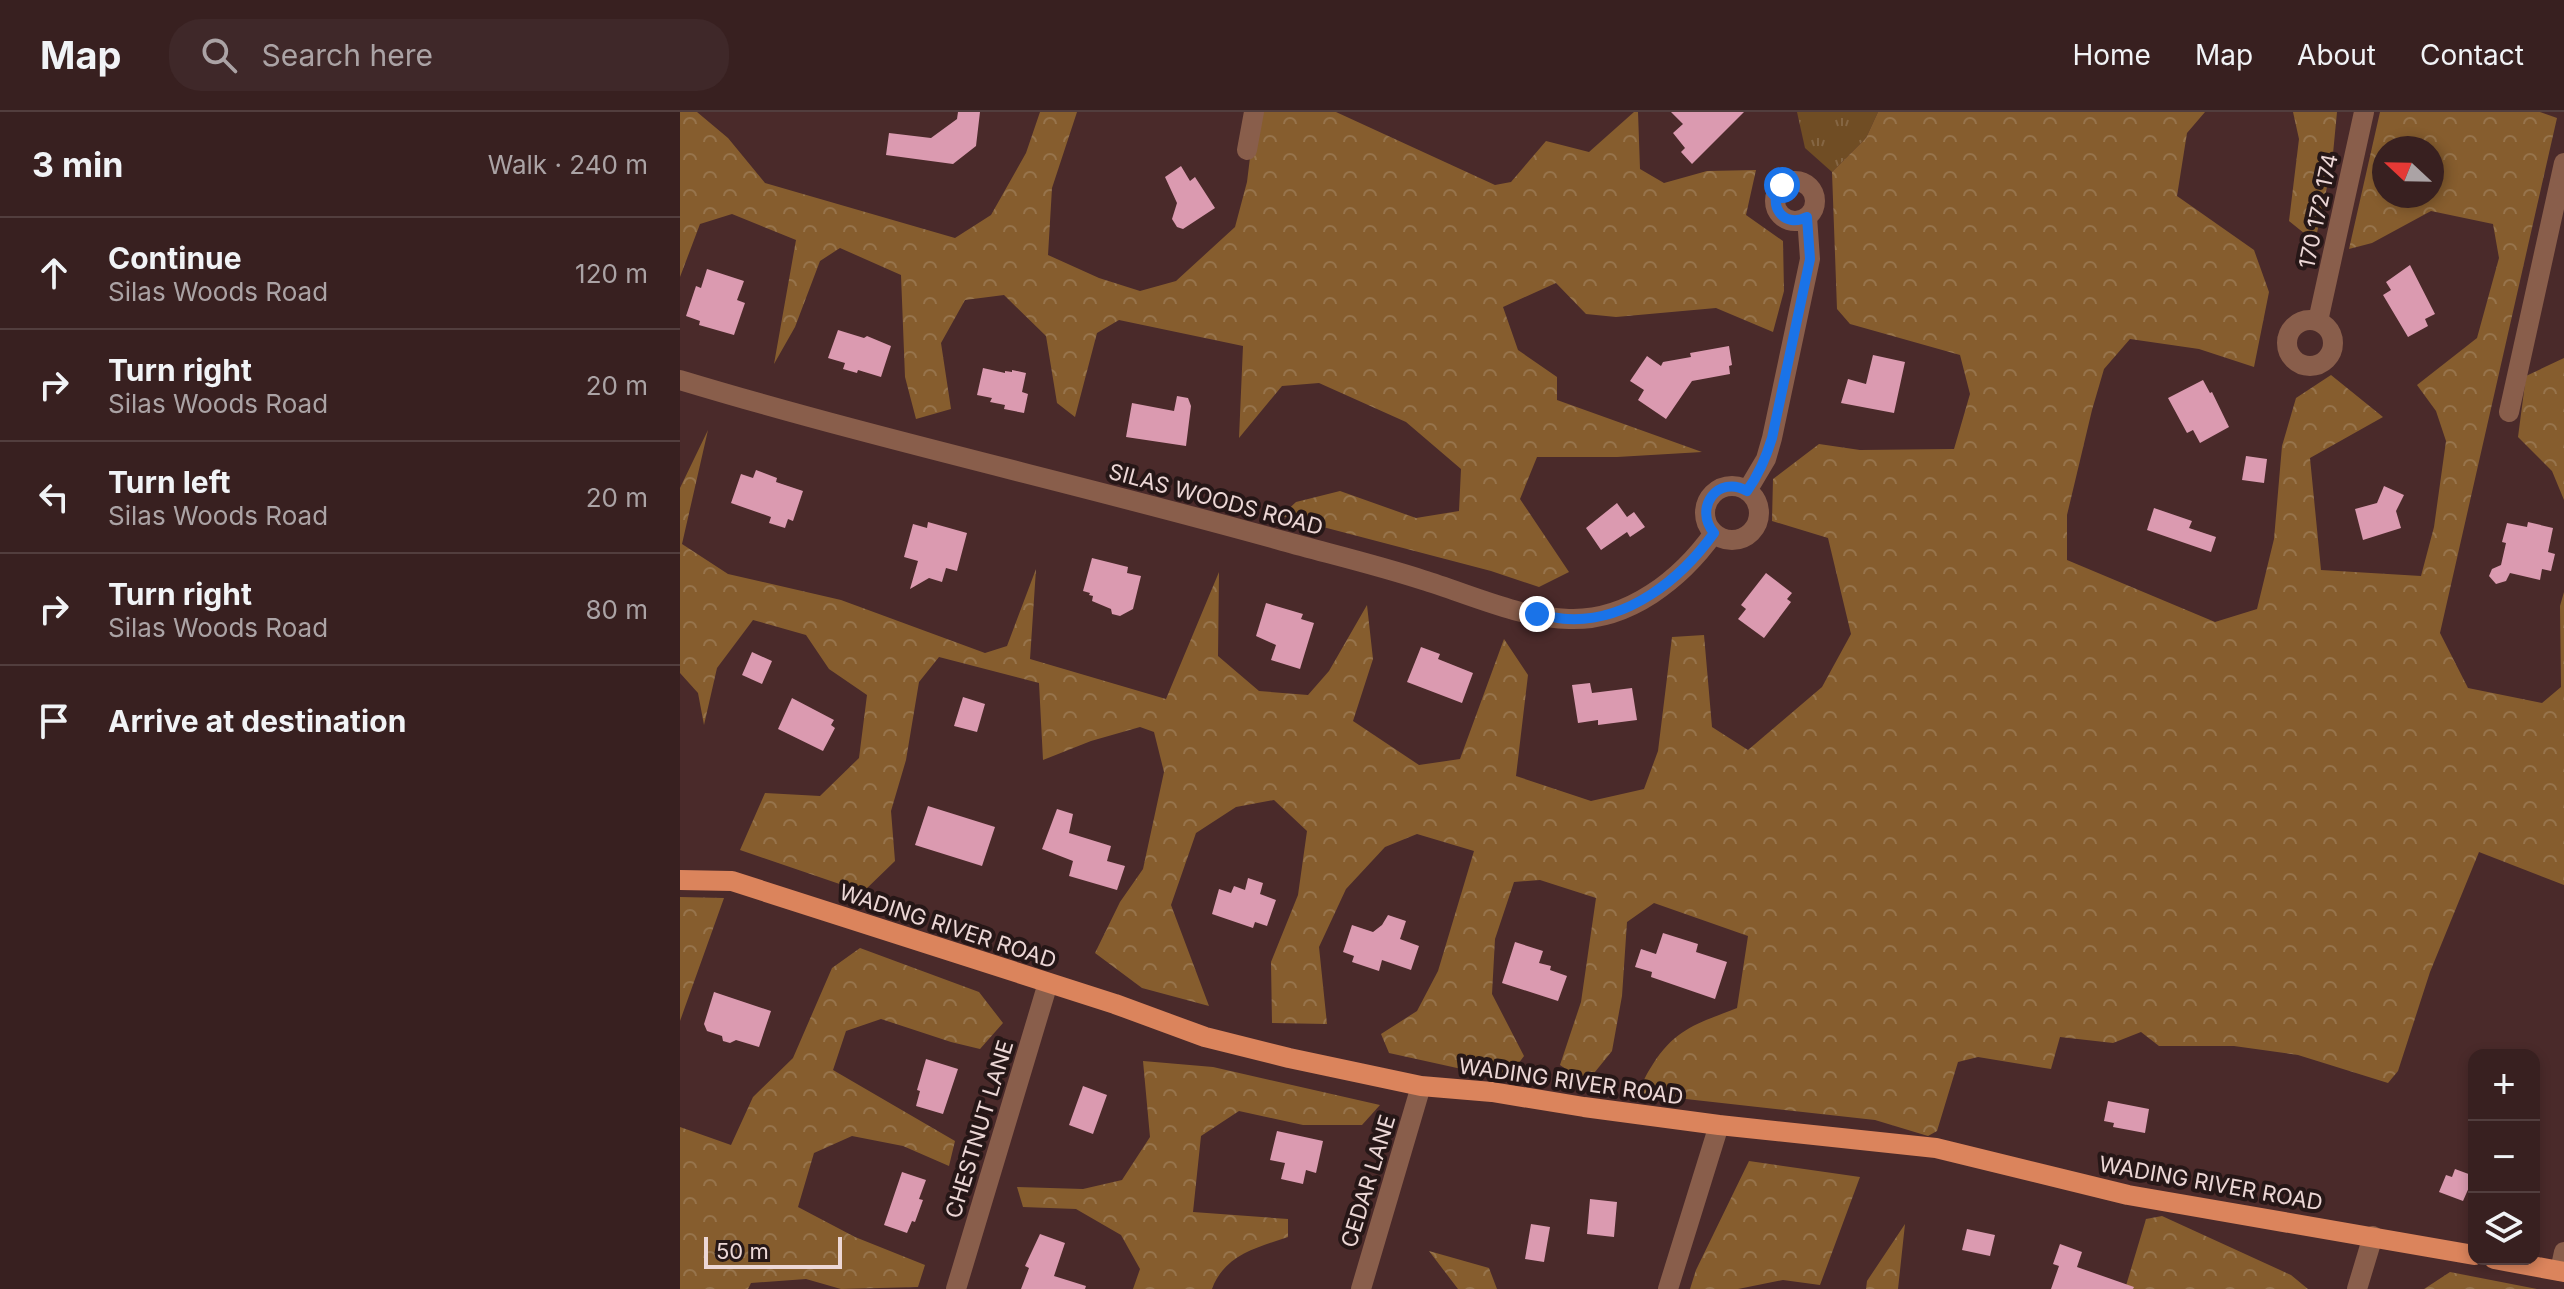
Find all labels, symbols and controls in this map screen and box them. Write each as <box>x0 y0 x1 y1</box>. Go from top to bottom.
search box <box>169 19 729 91</box>
text: Map <box>40 32 121 78</box>
icon: search <box>197 33 241 77</box>
text: Search here <box>261 37 433 73</box>
text: Home <box>2072 38 2151 72</box>
text: Map <box>2195 38 2253 72</box>
text: About <box>2297 38 2376 72</box>
text: Contact <box>2420 38 2524 72</box>
north arrow <box>2372 136 2444 208</box>
text: 3 min <box>32 144 123 185</box>
text: Walk · 240 m <box>488 149 648 180</box>
street label: 170 172 174 <box>2293 151 2343 271</box>
route start <box>1764 167 1800 203</box>
text: Continue <box>108 240 242 276</box>
icon: ahead <box>32 251 76 295</box>
text: 120 m <box>575 258 648 289</box>
text: Silas Woods Road <box>108 276 328 307</box>
text: Turn right <box>108 352 252 388</box>
icon: right <box>32 363 76 407</box>
text: 20 m <box>586 370 648 401</box>
text: Silas Woods Road <box>108 388 328 419</box>
street label: SILAS WOODS ROAD <box>1106 458 1326 540</box>
text: Turn left <box>108 464 230 500</box>
icon: left <box>32 475 76 519</box>
text: 20 m <box>586 482 648 513</box>
text: Silas Woods Road <box>108 500 328 531</box>
text: Turn right <box>108 576 252 612</box>
icon: right <box>32 587 76 631</box>
text: 80 m <box>585 594 648 625</box>
route end <box>1519 596 1555 632</box>
text: Silas Woods Road <box>108 612 328 643</box>
icon: arrive <box>32 699 76 743</box>
text: Arrive at destination <box>108 703 406 739</box>
street label: WADING RIVER ROAD <box>836 879 1060 973</box>
street label: CHESTNUT LANE <box>940 1037 1018 1221</box>
map controls <box>2468 1049 2540 1265</box>
button: + <box>2468 1049 2540 1121</box>
street label: WADING RIVER ROAD <box>1457 1052 1685 1110</box>
street label: CEDAR LANE <box>1335 1112 1401 1250</box>
button: − <box>2468 1121 2540 1193</box>
street label: WADING RIVER ROAD <box>2097 1151 2325 1215</box>
button: layers <box>2468 1193 2540 1265</box>
scale bar <box>704 1233 842 1269</box>
text: 50 m <box>716 1238 769 1264</box>

